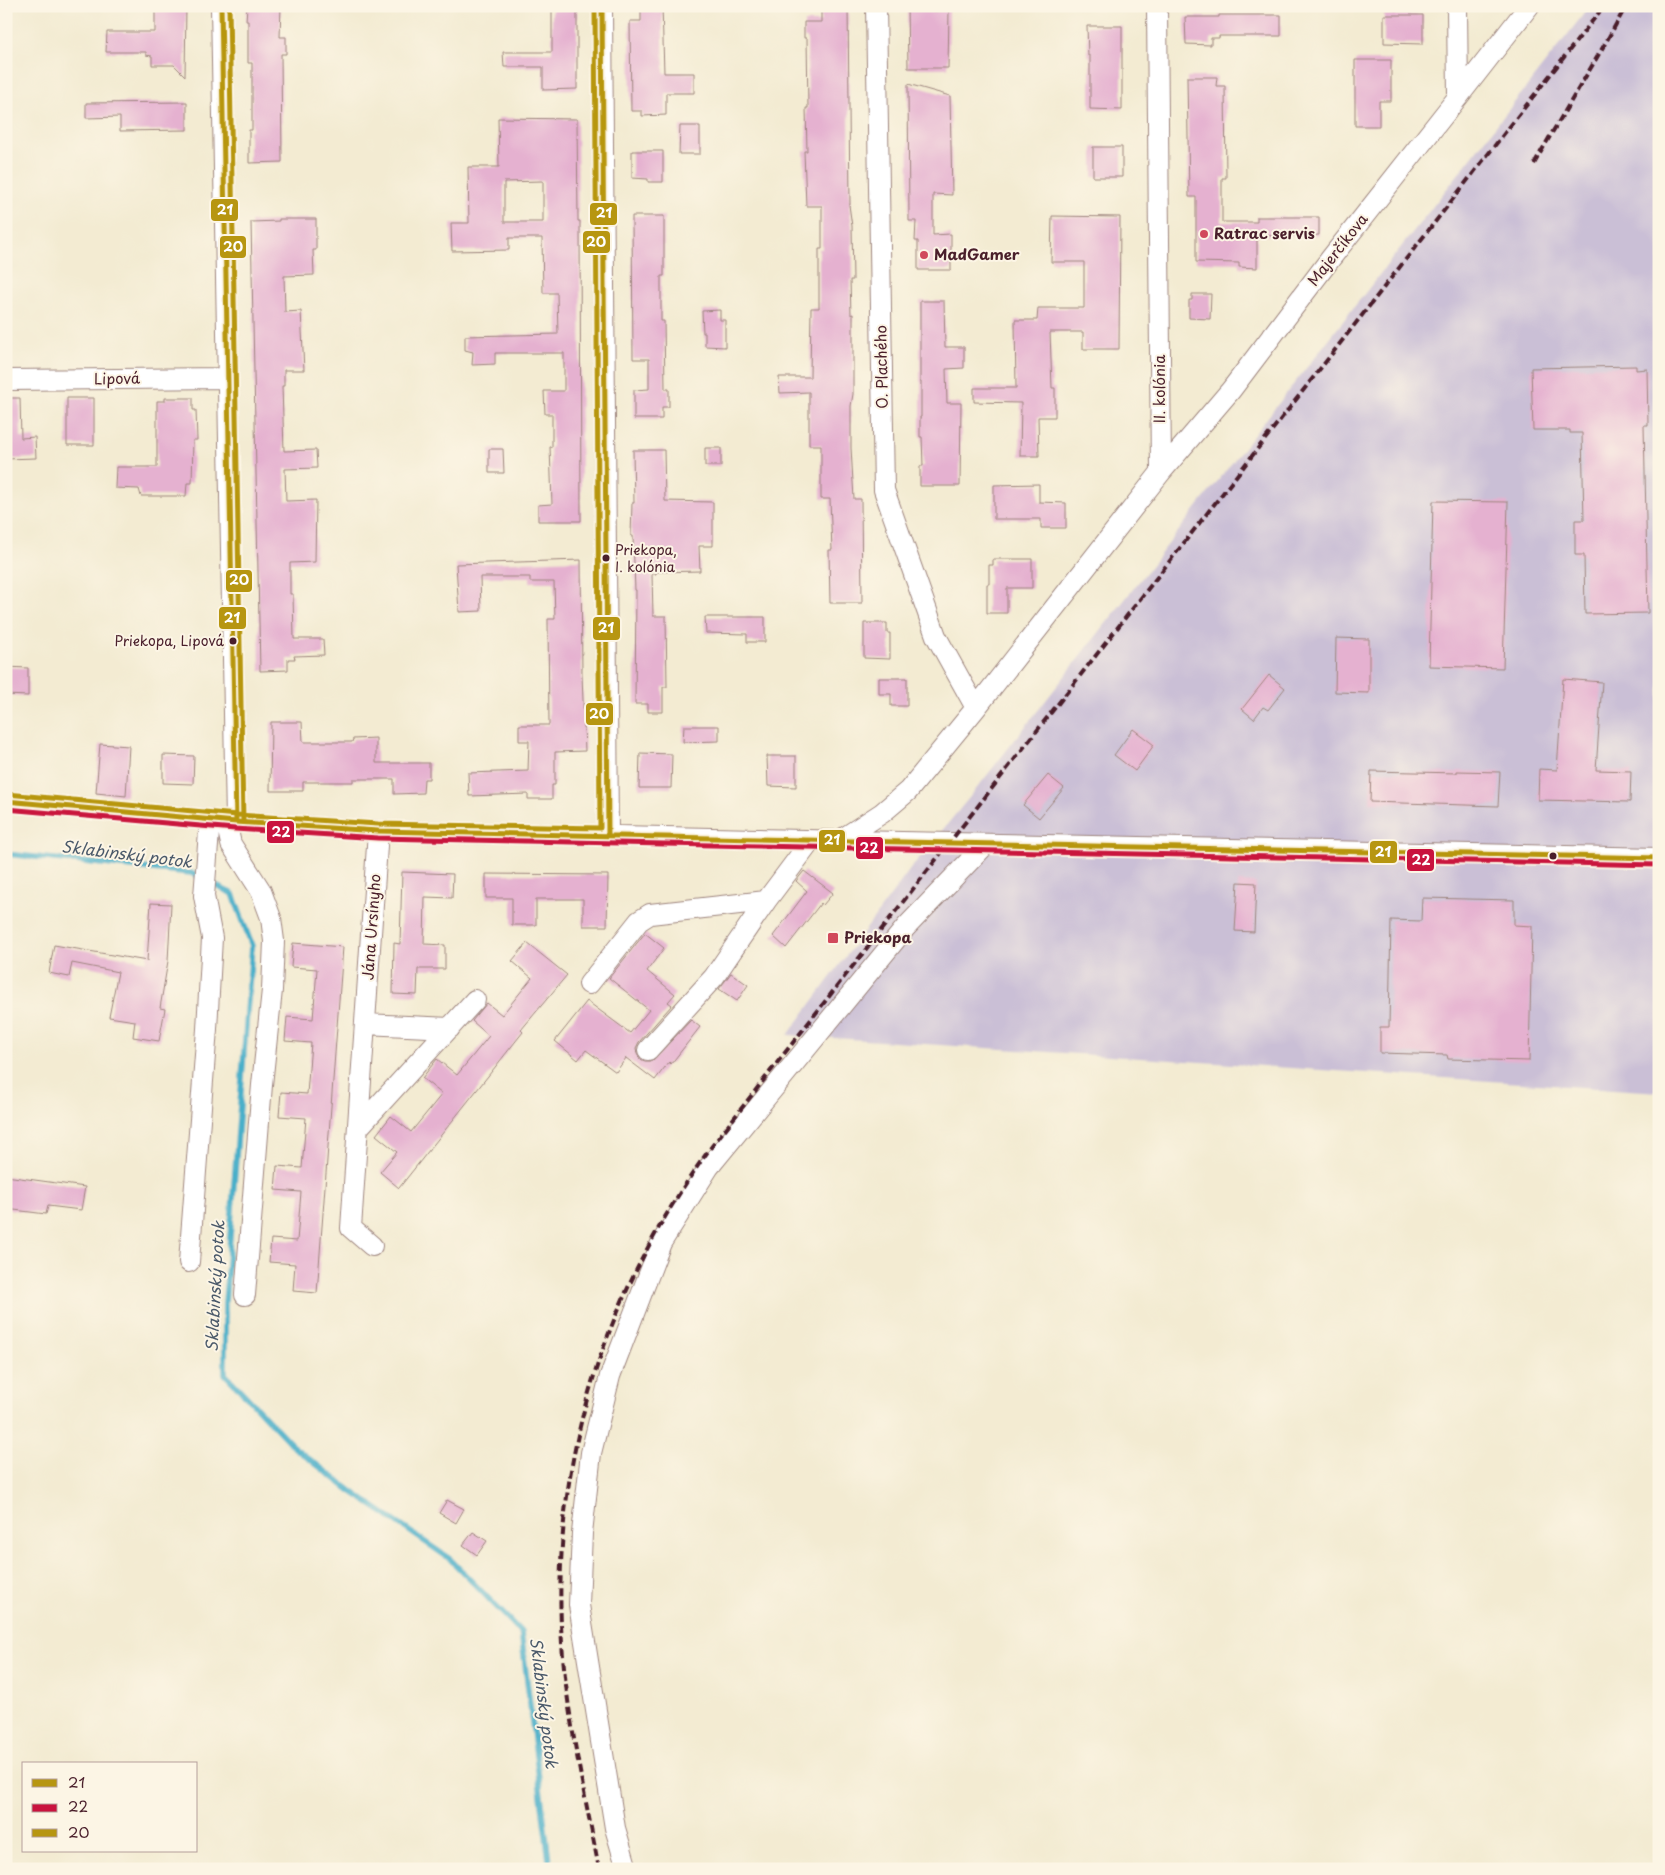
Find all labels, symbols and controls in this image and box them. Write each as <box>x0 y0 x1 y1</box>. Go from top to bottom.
line badge: 21 <box>210 198 239 222</box>
text: 21 <box>217 199 234 220</box>
line badge: 21 <box>589 202 618 226</box>
text: 21 <box>596 202 613 223</box>
street label: Majerčíkova <box>1301 207 1373 290</box>
place label: Ratrac servis <box>1214 221 1315 244</box>
marker: Ratrac servis <box>1198 228 1210 240</box>
line badge: 20 <box>582 230 611 254</box>
text: 20 <box>586 231 606 252</box>
line badge: 20 <box>219 235 247 259</box>
text: 20 <box>223 236 243 257</box>
place label: MadGamer <box>934 242 1020 265</box>
marker: MadGamer <box>918 249 930 261</box>
street label: O. Plachého <box>868 325 893 409</box>
street label: II. kolónia <box>1147 354 1170 423</box>
street label: Lipová <box>94 366 141 389</box>
place label: Priekopa, I. kolónia <box>615 539 677 577</box>
marker: Priekopa, I. kolónia <box>601 553 611 563</box>
line badge: 20 <box>225 569 253 593</box>
text: 20 <box>229 569 249 590</box>
line badge: 21 <box>218 606 247 630</box>
text: 21 <box>224 607 241 628</box>
line badge: 21 <box>592 616 621 641</box>
text: 21 <box>598 617 615 638</box>
place label: Priekopa, Lipová <box>115 630 224 651</box>
marker: Priekopa, Lipová <box>228 636 238 646</box>
line badge: 20 <box>585 702 614 726</box>
text: 20 <box>589 703 609 724</box>
line badge: 22 <box>266 820 295 844</box>
text: 22 <box>271 821 291 842</box>
line badge: 21 <box>818 829 846 853</box>
text: 21 <box>824 829 841 850</box>
water label: Sklabinský potok <box>60 833 195 873</box>
line badge: 22 <box>855 836 884 860</box>
text: 22 <box>859 837 879 858</box>
line badge: 21 <box>1369 840 1398 864</box>
text: 21 <box>1375 841 1392 862</box>
line badge: 22 <box>1406 848 1435 872</box>
text: 22 <box>1411 849 1431 870</box>
unlabelled marker <box>1548 851 1558 861</box>
street label: Jána Ursínyho <box>355 873 386 981</box>
place label: Priekopa <box>844 925 912 948</box>
marker: Priekopa <box>826 931 840 945</box>
water label: Sklabinský potok <box>199 1219 229 1352</box>
water label: Sklabinský potok <box>525 1636 565 1770</box>
legend <box>22 1762 198 1852</box>
text: 21 <box>68 1770 85 1793</box>
text: 22 <box>68 1794 88 1817</box>
text: 20 <box>68 1820 89 1843</box>

